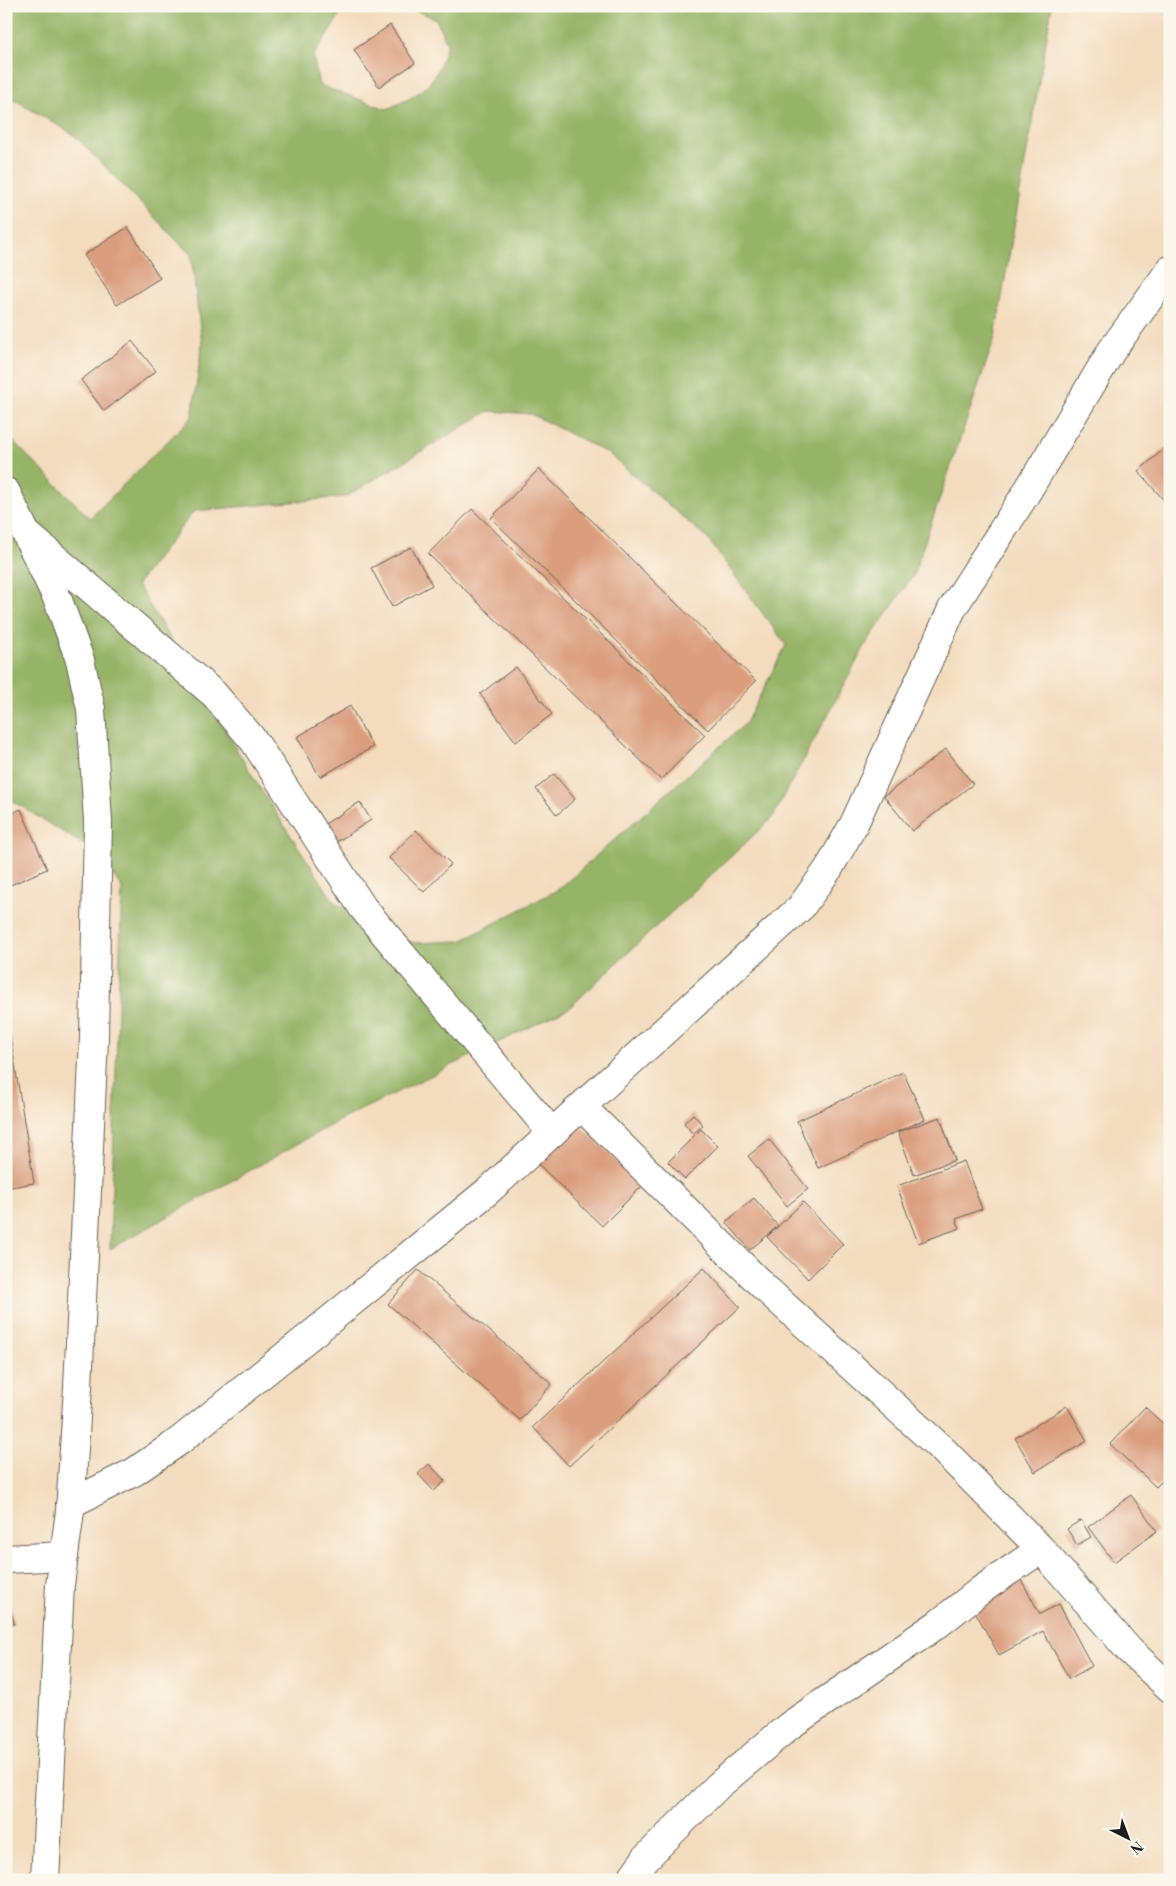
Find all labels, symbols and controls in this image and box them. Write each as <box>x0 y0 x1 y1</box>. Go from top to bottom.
north arrow <box>1104 1814 1154 1864</box>
text: N <box>1126 1837 1146 1857</box>

